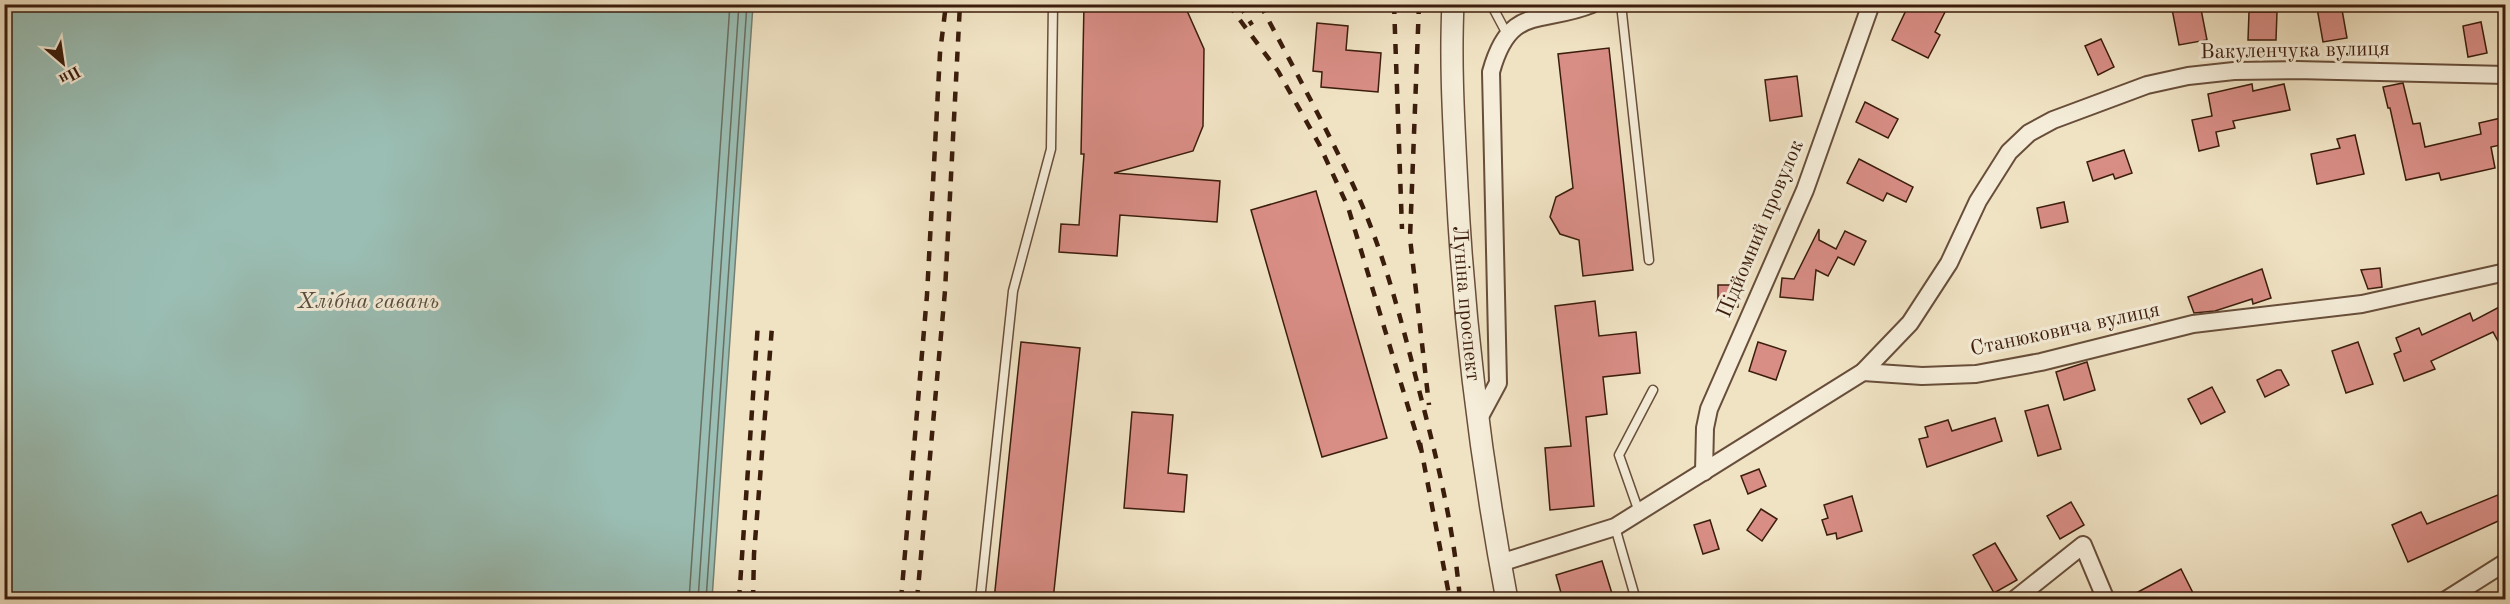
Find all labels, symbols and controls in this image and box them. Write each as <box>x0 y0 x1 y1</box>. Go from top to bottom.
north arrow <box>33 33 93 93</box>
street label: Вакуленчука вулиця <box>2200 39 2390 63</box>
text: Пн <box>56 62 83 87</box>
street label: Підйомний провулок <box>1714 137 1808 321</box>
street label: Луніна проспект <box>1449 225 1484 382</box>
water label: Хлібна гавань <box>297 291 439 313</box>
street label: Станюковича вулиця <box>1968 300 2162 360</box>

